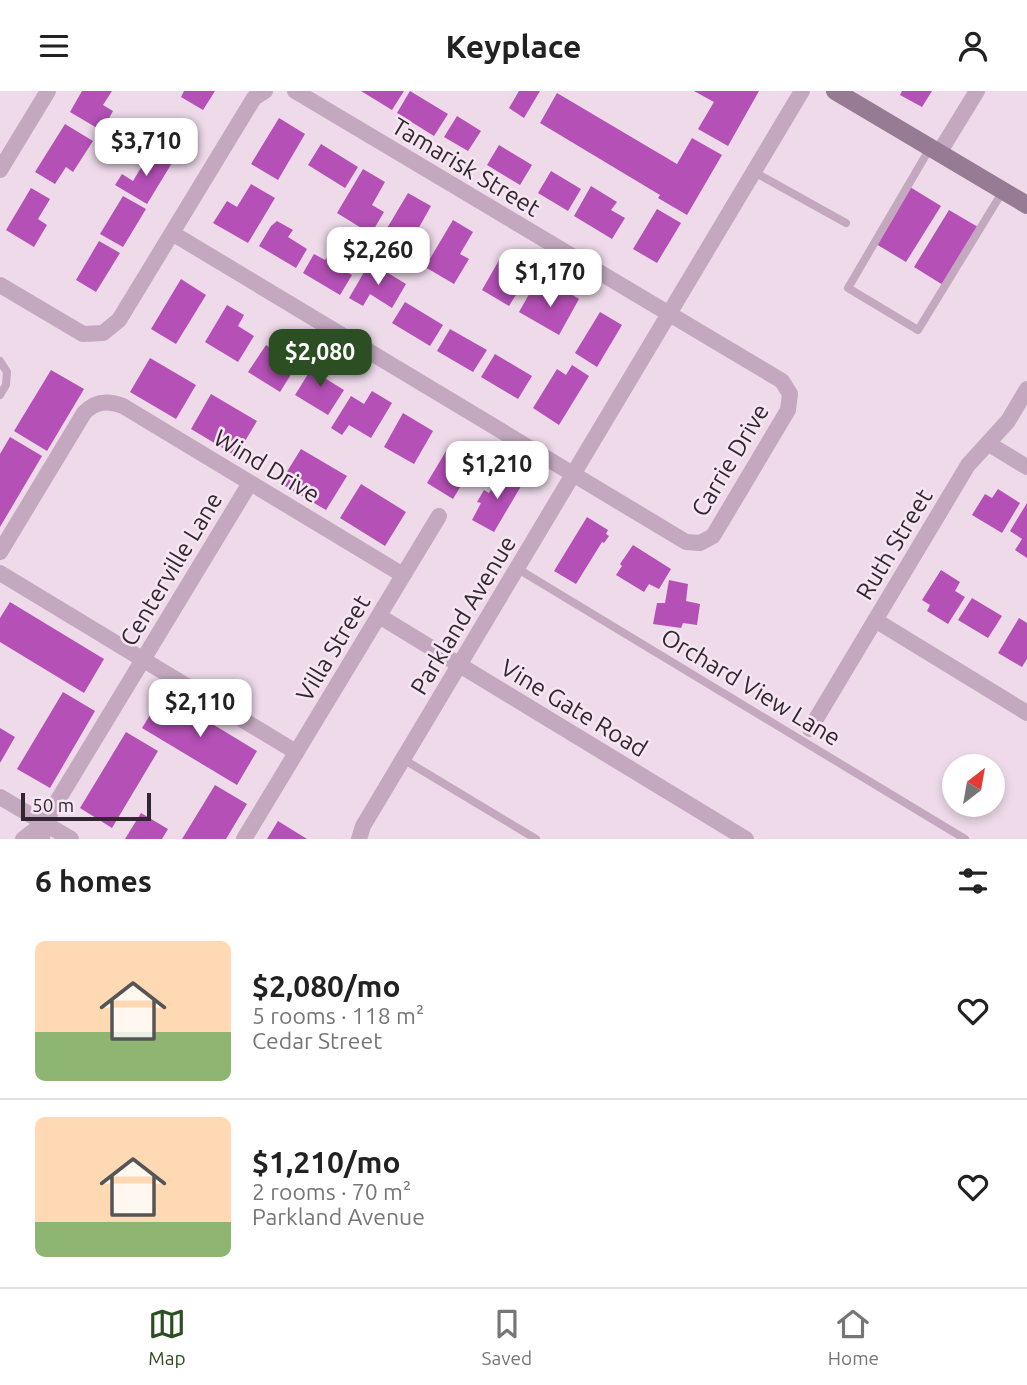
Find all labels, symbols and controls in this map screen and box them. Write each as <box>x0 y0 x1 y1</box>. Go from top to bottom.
icon: menu <box>35 27 73 65</box>
icon: person <box>954 27 992 65</box>
text: Keyplace <box>446 28 581 64</box>
street label: Tamarisk Street <box>387 112 545 222</box>
pin: $3,710 <box>89 119 203 178</box>
text: $3,710 <box>111 128 181 153</box>
pin: $2,260 <box>321 227 435 287</box>
text: $2,260 <box>343 237 413 262</box>
pin: $1,170 <box>493 249 607 309</box>
text: $1,170 <box>515 259 585 284</box>
pin: $2,080 <box>263 329 377 389</box>
text: $2,080 <box>285 339 355 364</box>
street label: Carrie Drive <box>686 399 774 521</box>
street label: Wind Drive <box>209 424 325 508</box>
pin: $1,210 <box>440 441 554 501</box>
text: $1,210 <box>462 451 532 476</box>
street label: Ruth Street <box>850 483 938 604</box>
street label: Centerville Lane <box>115 487 227 651</box>
street label: Parkland Avenue <box>405 531 521 699</box>
street label: Villa Street <box>291 589 376 706</box>
street label: Orchard View Lane <box>657 623 845 751</box>
street label: Vine Gate Road <box>496 654 652 762</box>
pin: $2,110 <box>143 679 257 739</box>
text: $2,110 <box>165 689 235 714</box>
north arrow <box>942 754 1004 817</box>
map controls <box>942 754 1005 817</box>
scale bar <box>21 790 150 822</box>
text: 50 m <box>32 794 74 816</box>
icon: filters <box>954 862 992 900</box>
text: 6 homes <box>35 864 152 898</box>
icon: home <box>91 969 175 1053</box>
text: $2,080/mo <box>252 969 401 1003</box>
icon: heart <box>954 992 992 1030</box>
text: 5 rooms · 118 m² <box>252 1003 424 1028</box>
text: Cedar Street <box>252 1028 382 1053</box>
icon: home <box>91 1145 175 1229</box>
text: $1,210/mo <box>252 1145 401 1179</box>
icon: heart <box>954 1168 992 1206</box>
text: 2 rooms · 70 m² <box>252 1179 411 1204</box>
text: Parkland Avenue <box>252 1204 425 1229</box>
tab: Map <box>148 1305 186 1369</box>
tab: Saved <box>482 1305 532 1369</box>
tab: Home <box>828 1305 879 1369</box>

